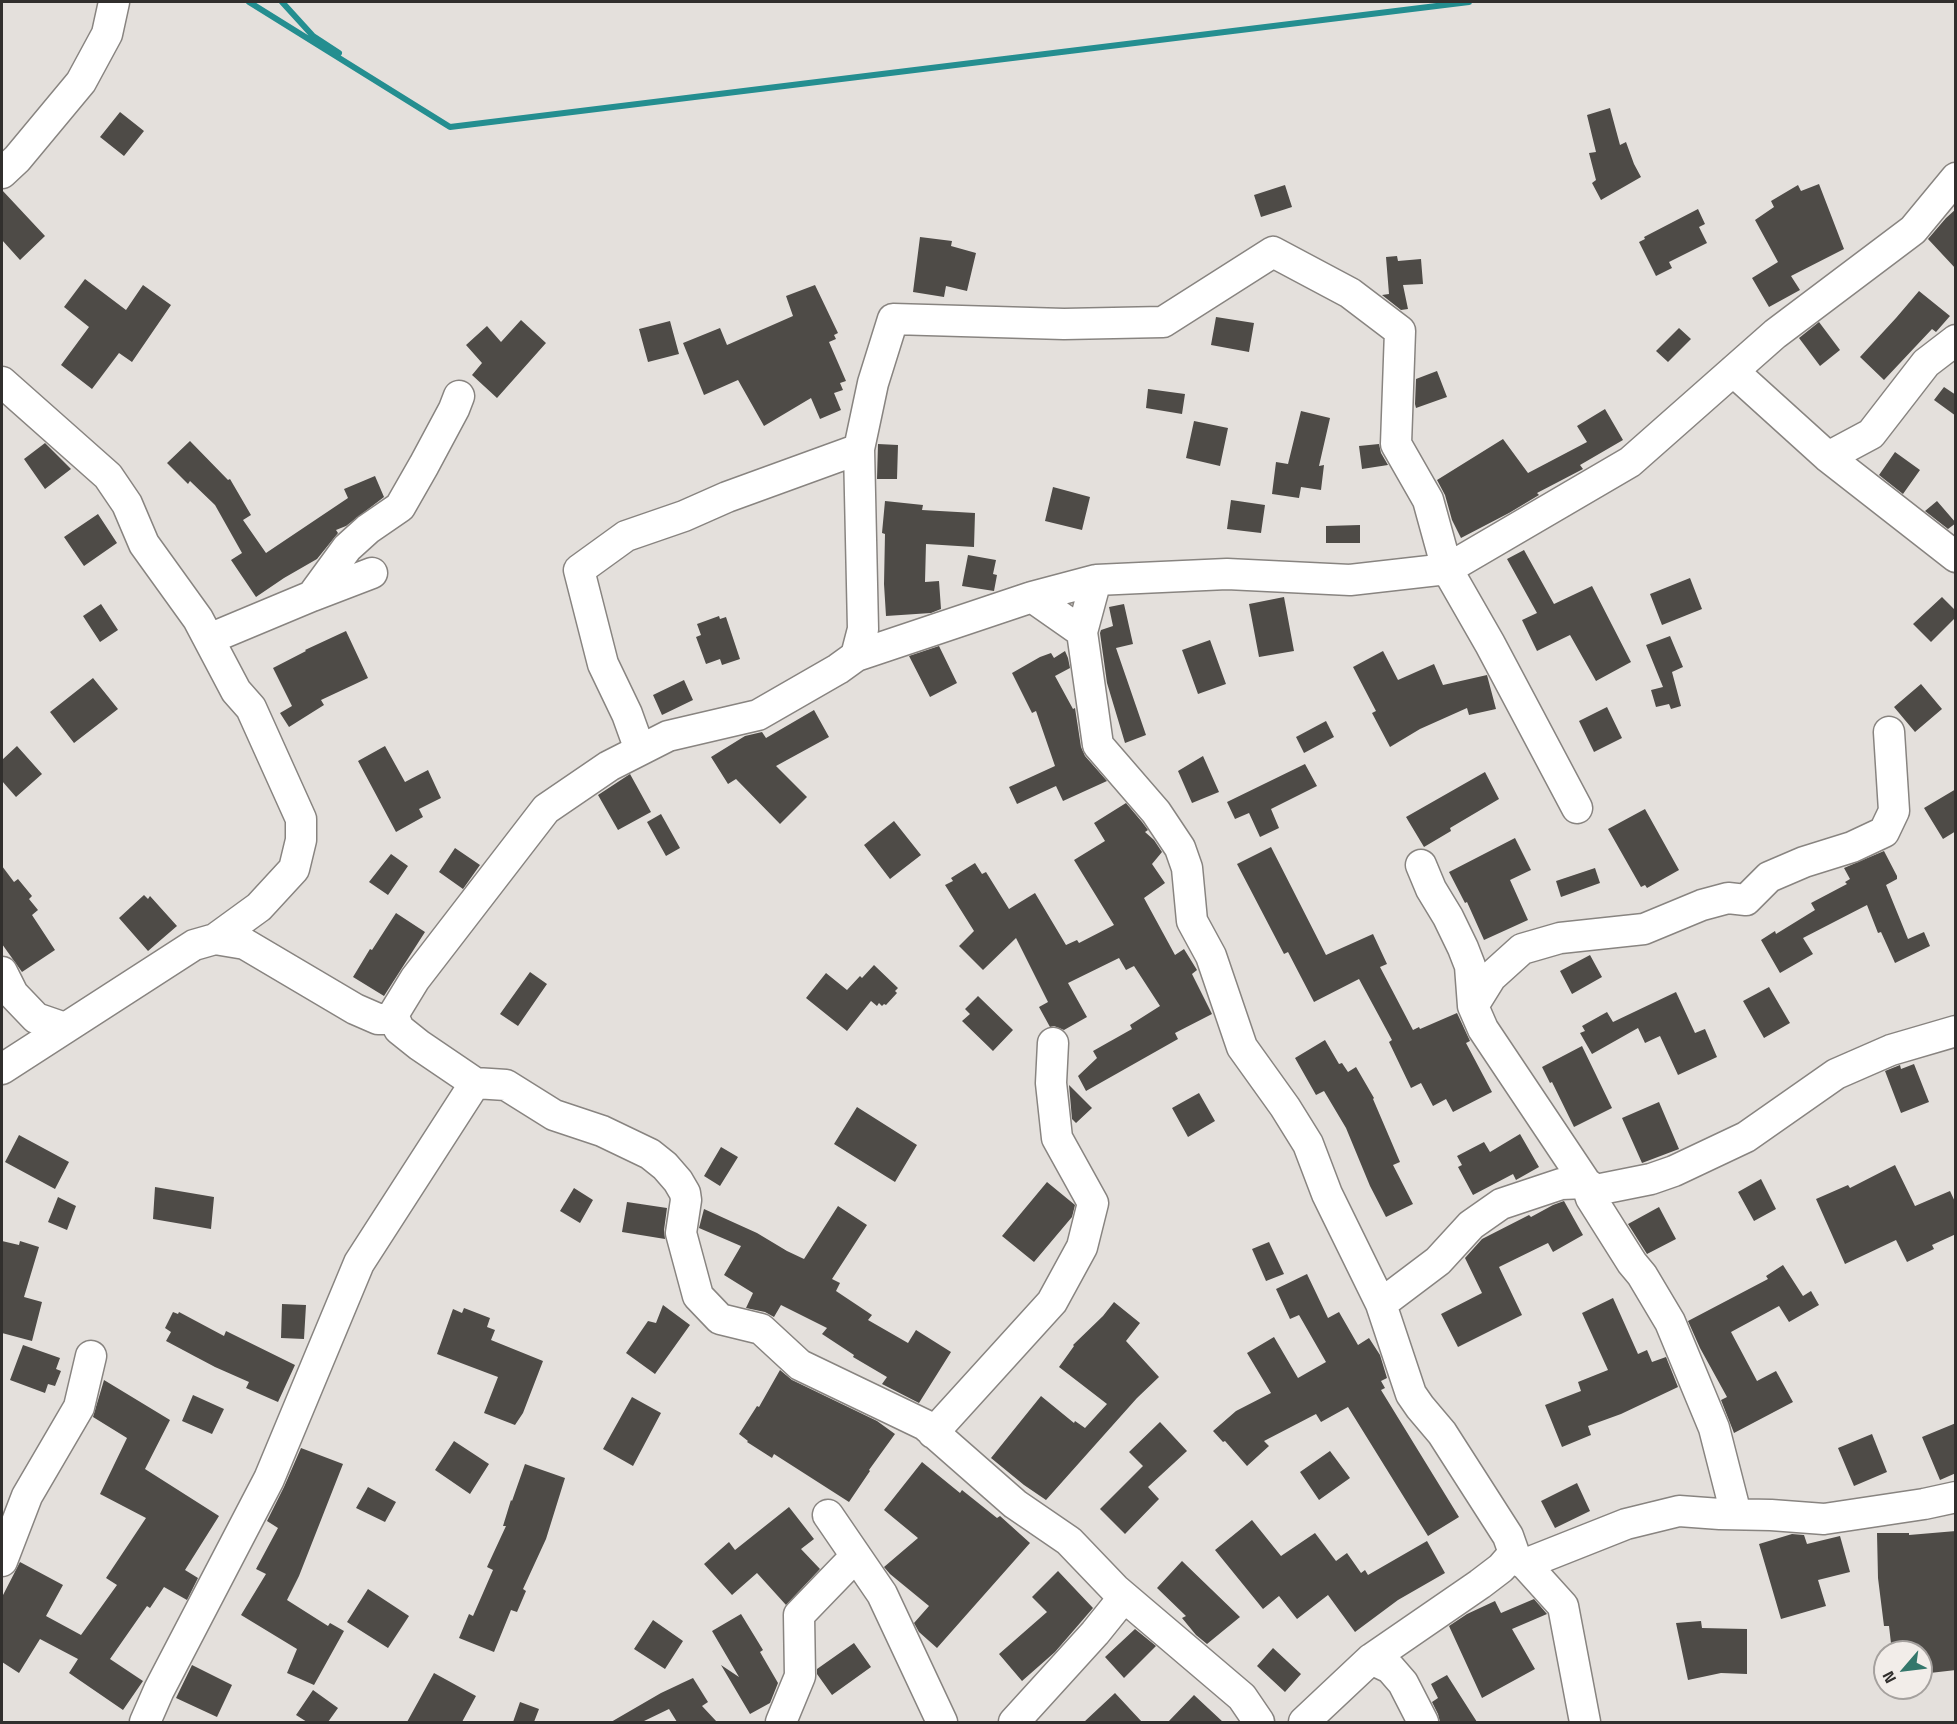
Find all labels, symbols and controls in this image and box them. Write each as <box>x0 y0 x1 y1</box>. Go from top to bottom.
north arrow <box>1873 1640 1933 1700</box>
text: N <box>1876 1667 1902 1688</box>

